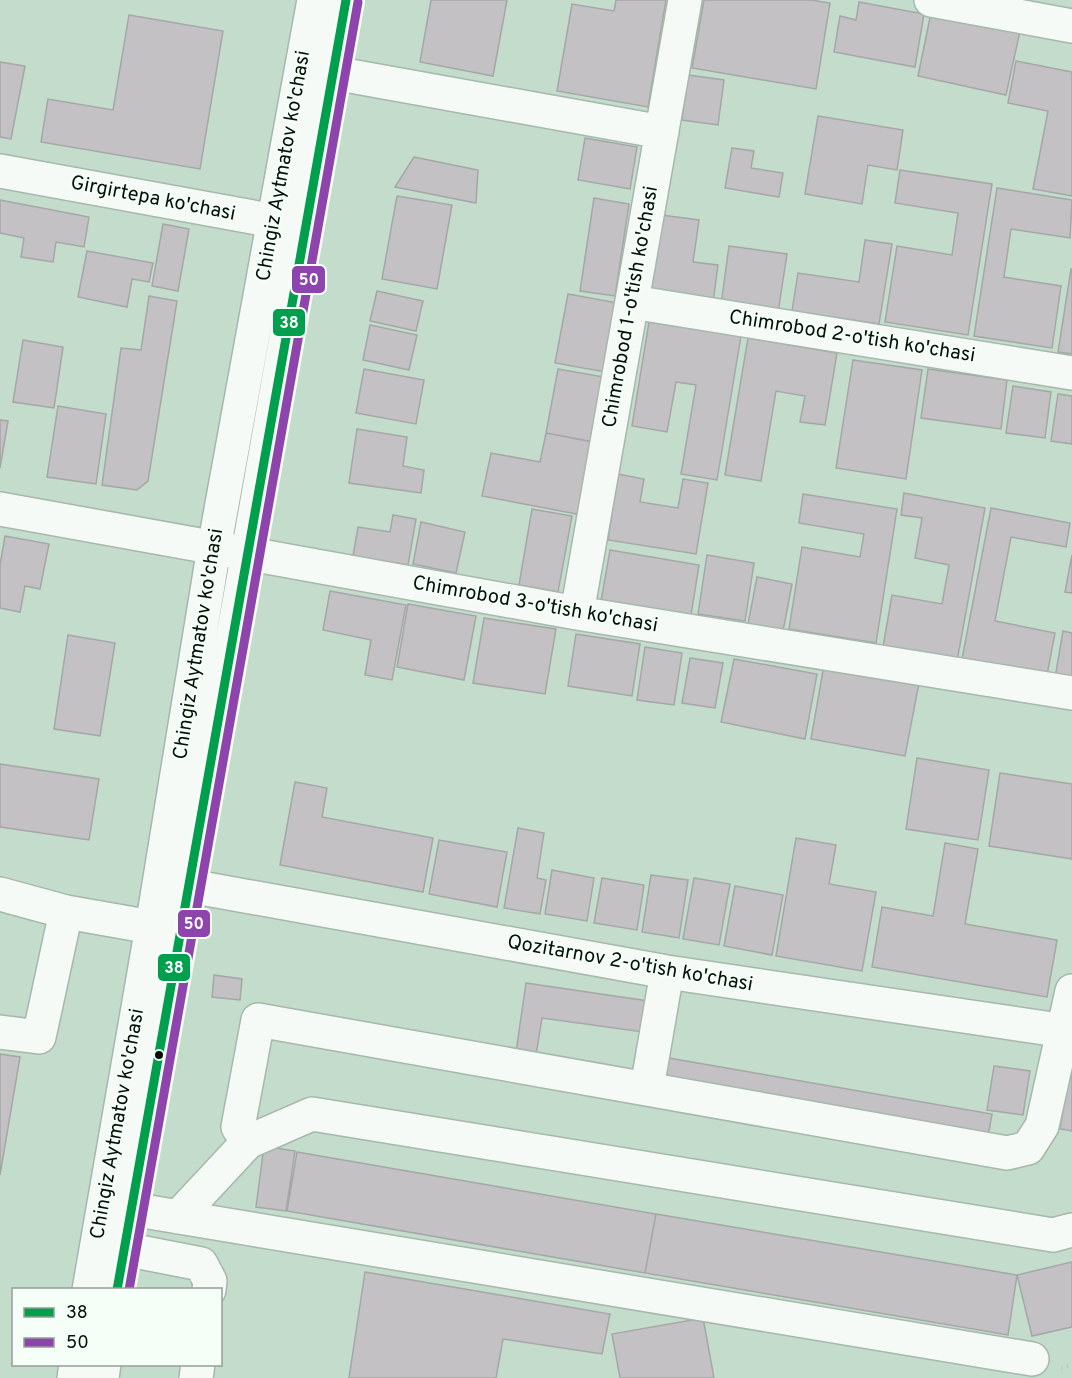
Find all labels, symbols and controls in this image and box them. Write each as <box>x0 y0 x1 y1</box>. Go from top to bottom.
street label: Chingiz Aytmatov ko'chasi <box>251 49 317 283</box>
street label: Girgirtepa ko'chasi <box>68 170 238 228</box>
street label: Chimrobod 1-o'tish ko'chasi <box>597 184 665 430</box>
line badge: 50 <box>291 265 326 294</box>
text: 50 <box>299 271 319 291</box>
street label: Chimrobod 2-o'tish ko'chasi <box>727 305 977 369</box>
line badge: 38 <box>272 308 306 337</box>
text: 38 <box>279 314 299 334</box>
street label: Chingiz Aytmatov ko'chasi <box>168 527 230 761</box>
street label: Chimrobod 3-o'tish ko'chasi <box>410 571 660 639</box>
line badge: 50 <box>177 909 211 938</box>
text: 50 <box>184 915 204 935</box>
street label: Qozitarnov 2-o'tish ko'chasi <box>505 930 755 998</box>
line badge: 38 <box>157 953 191 982</box>
text: 38 <box>164 959 184 979</box>
street label: Chingiz Aytmatov ko'chasi <box>85 1007 151 1241</box>
unlabelled marker <box>153 1049 165 1061</box>
legend <box>12 1288 222 1366</box>
text: 38 <box>66 1302 88 1325</box>
text: 50 <box>66 1332 89 1355</box>

